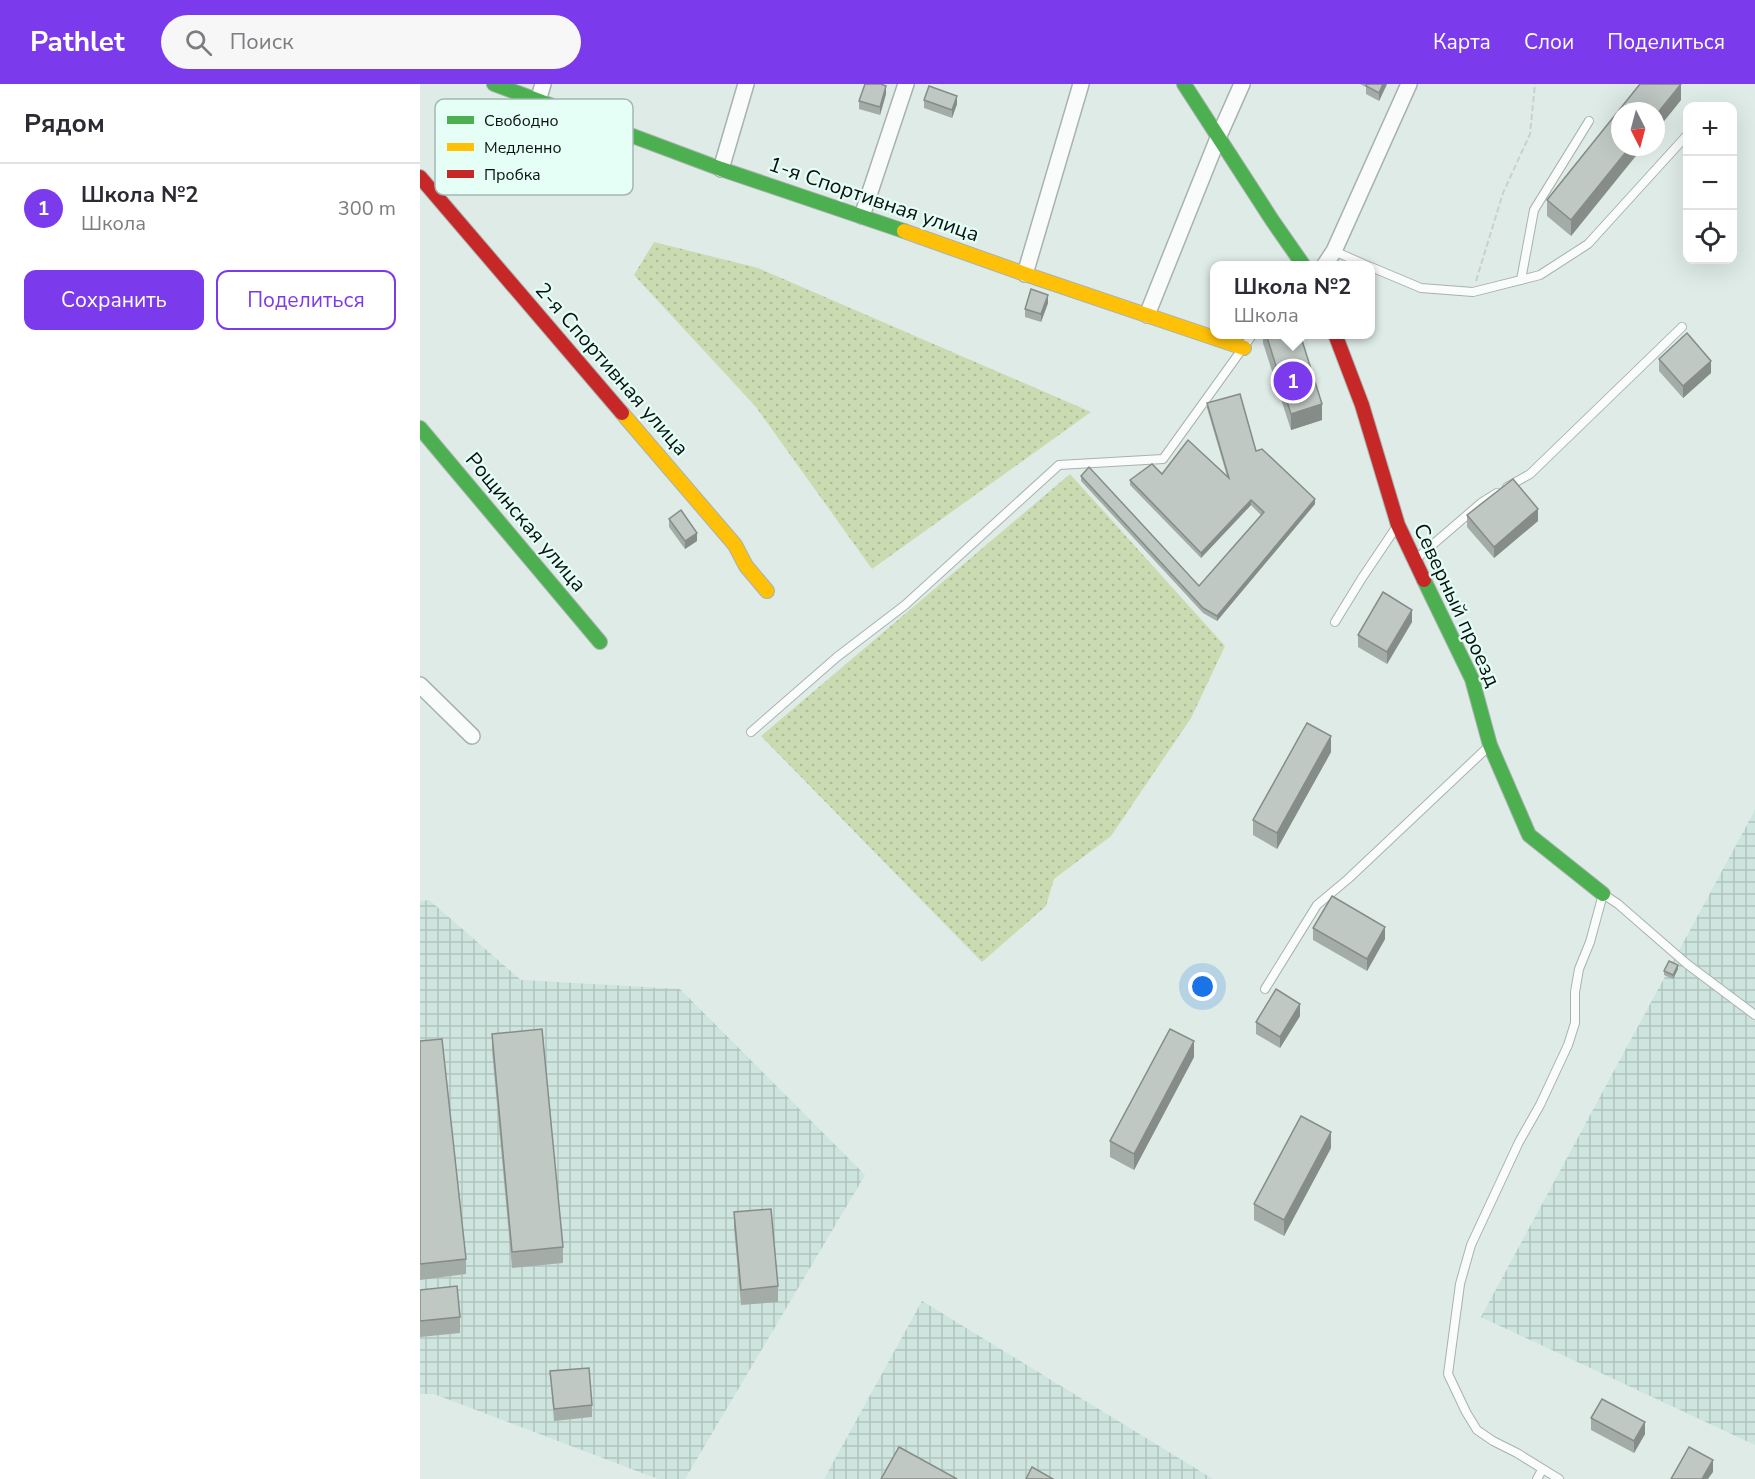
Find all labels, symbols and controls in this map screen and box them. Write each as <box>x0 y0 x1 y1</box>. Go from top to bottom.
search box <box>161 15 581 69</box>
text: Pathlet <box>30 23 125 61</box>
icon: search <box>182 26 215 59</box>
text: Поиск <box>230 27 294 57</box>
text: Карта <box>1433 28 1491 56</box>
text: Слои <box>1524 28 1574 56</box>
text: Поделиться <box>1607 28 1725 56</box>
legend <box>435 99 633 195</box>
north arrow <box>1611 102 1665 156</box>
map controls <box>1683 102 1737 264</box>
button: + <box>1683 102 1737 156</box>
text: Рядом <box>24 106 105 141</box>
text: Свободно <box>484 110 559 132</box>
text: Медленно <box>484 137 562 159</box>
street label: 1-я Спортивная улица <box>765 150 983 248</box>
button: − <box>1683 156 1737 210</box>
text: Пробка <box>484 164 541 186</box>
text: Школа №2 <box>81 180 198 210</box>
text: 1 <box>38 195 50 222</box>
text: 300 m <box>338 195 396 222</box>
text: Школа <box>81 210 146 237</box>
button: locate <box>1683 210 1737 264</box>
popup <box>1210 261 1375 339</box>
button: Сохранить <box>24 270 204 330</box>
button: Поделиться <box>216 270 396 330</box>
text: Школа №2 <box>1234 272 1351 302</box>
street label: 2-я Спортивная улица <box>529 276 695 462</box>
text: Школа <box>1234 302 1299 329</box>
pin: 1 <box>1274 358 1312 404</box>
street label: Рощинская улица <box>459 446 593 598</box>
street label: Северный проезд <box>1407 519 1507 691</box>
your location <box>1188 972 1217 1001</box>

